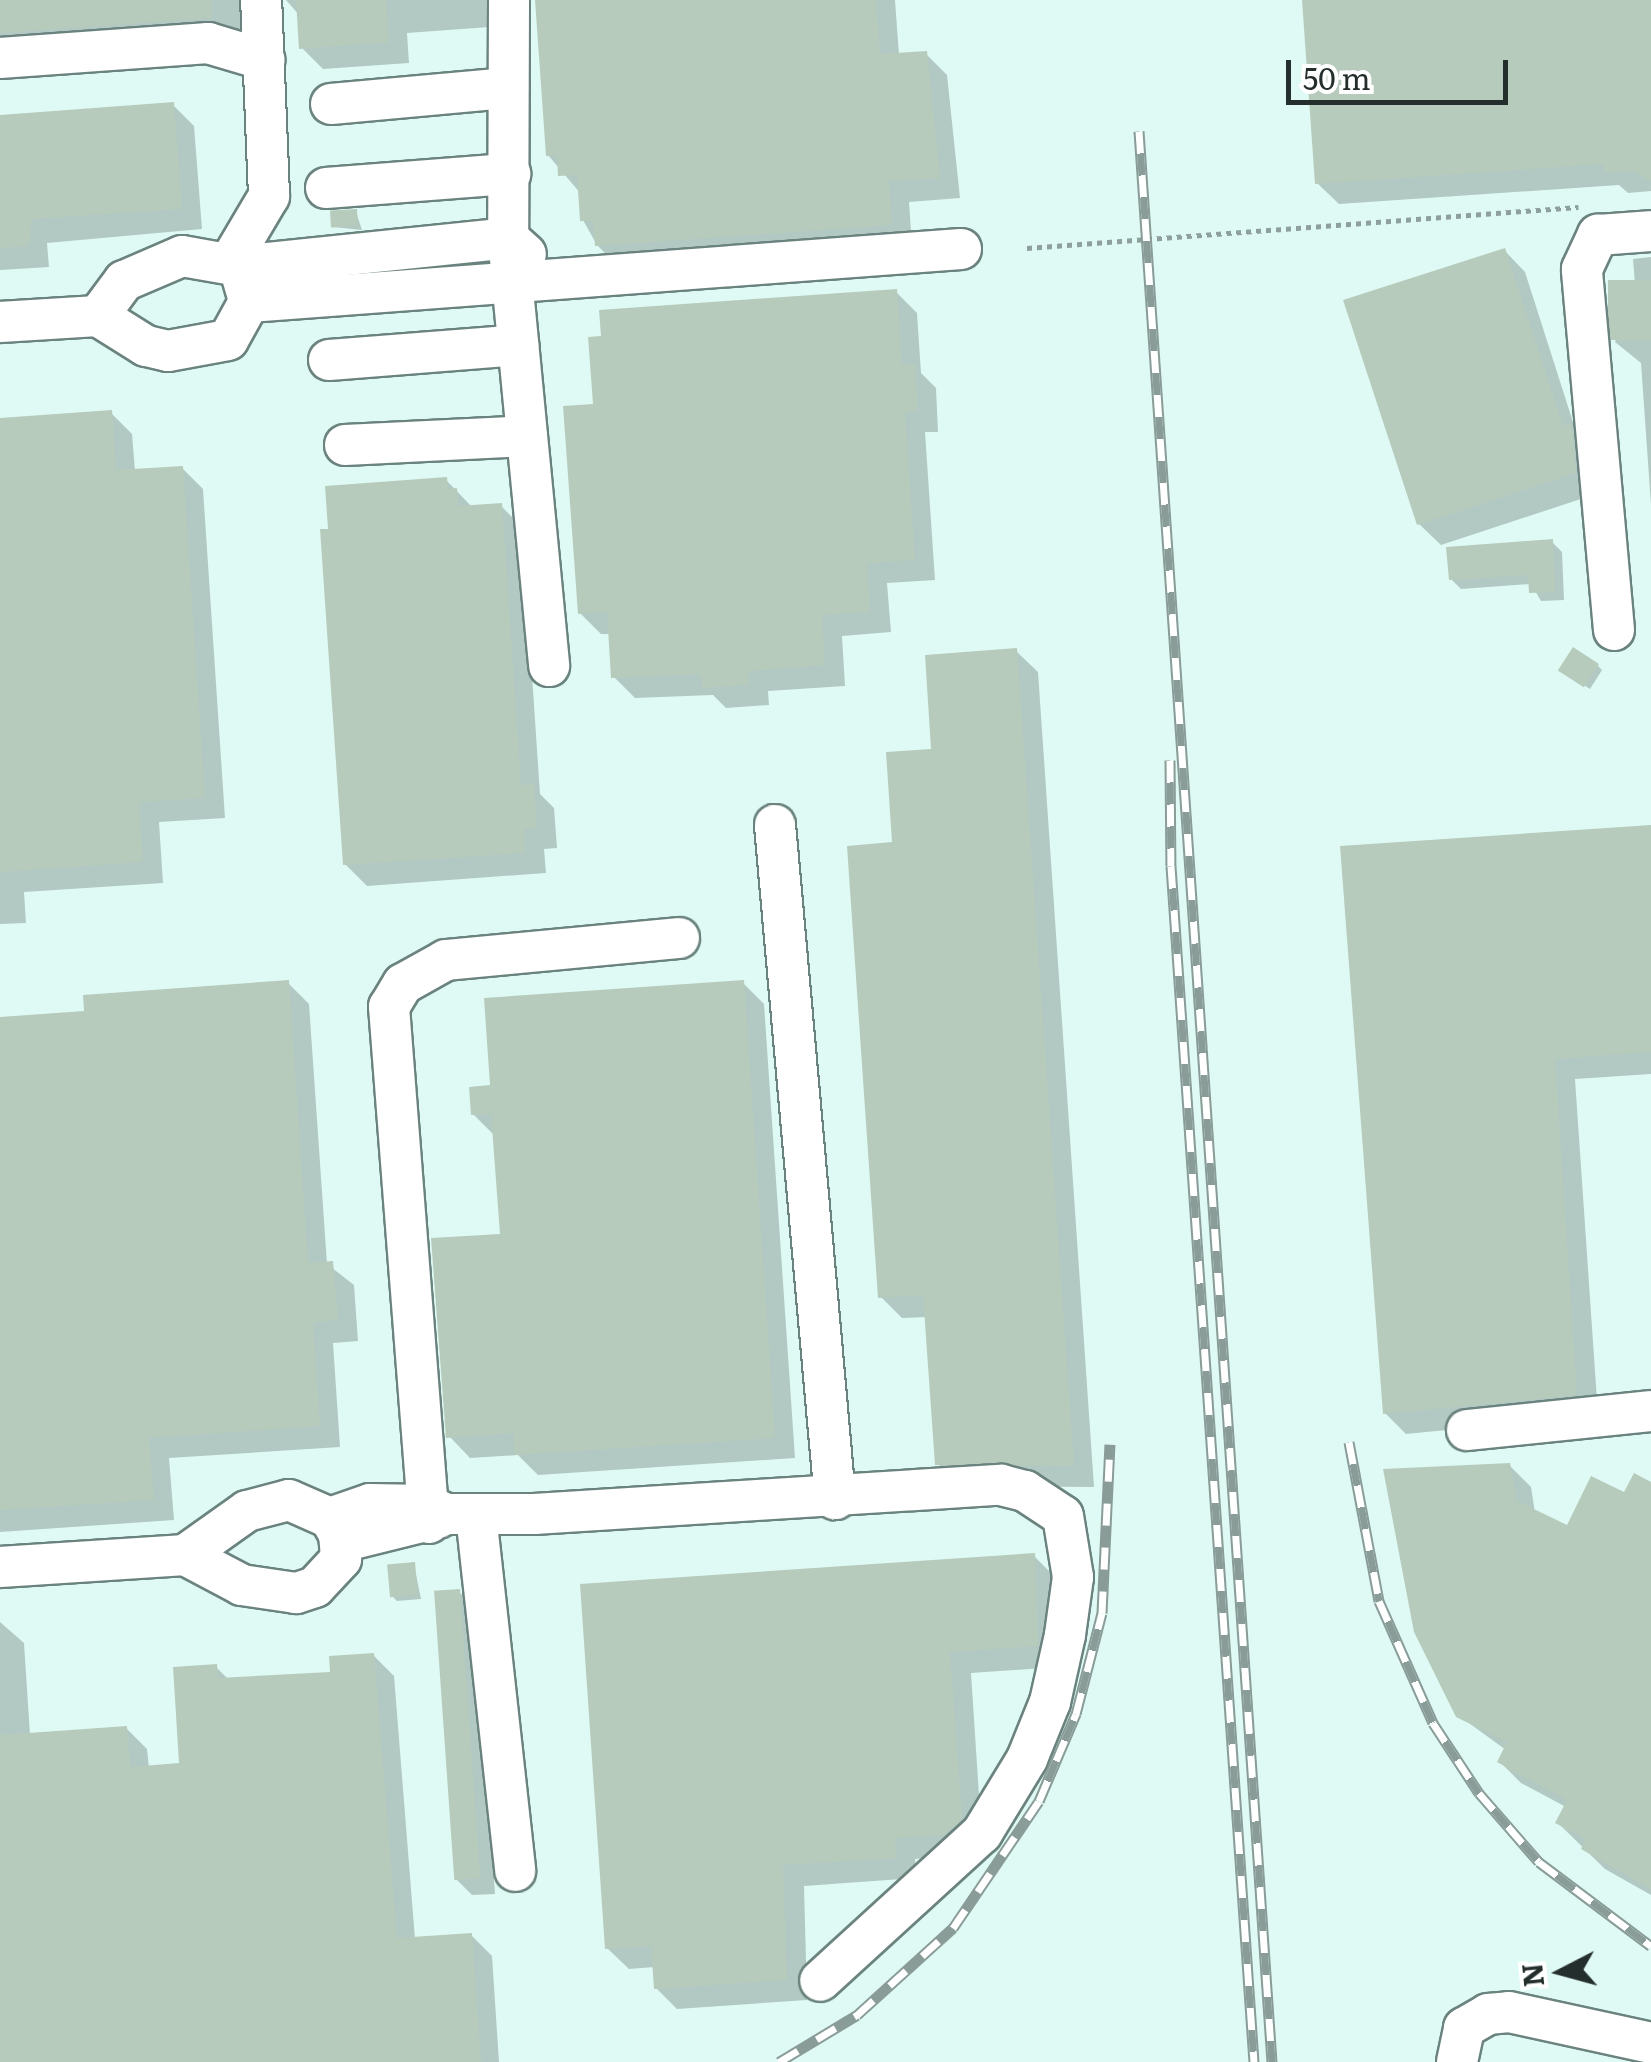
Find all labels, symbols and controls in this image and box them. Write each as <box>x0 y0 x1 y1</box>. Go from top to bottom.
scale bar <box>1291 40 1514 102</box>
text: 50 m <box>1303 55 1371 99</box>
north arrow <box>1511 1922 1611 2022</box>
text: N <box>1509 1961 1553 1989</box>

